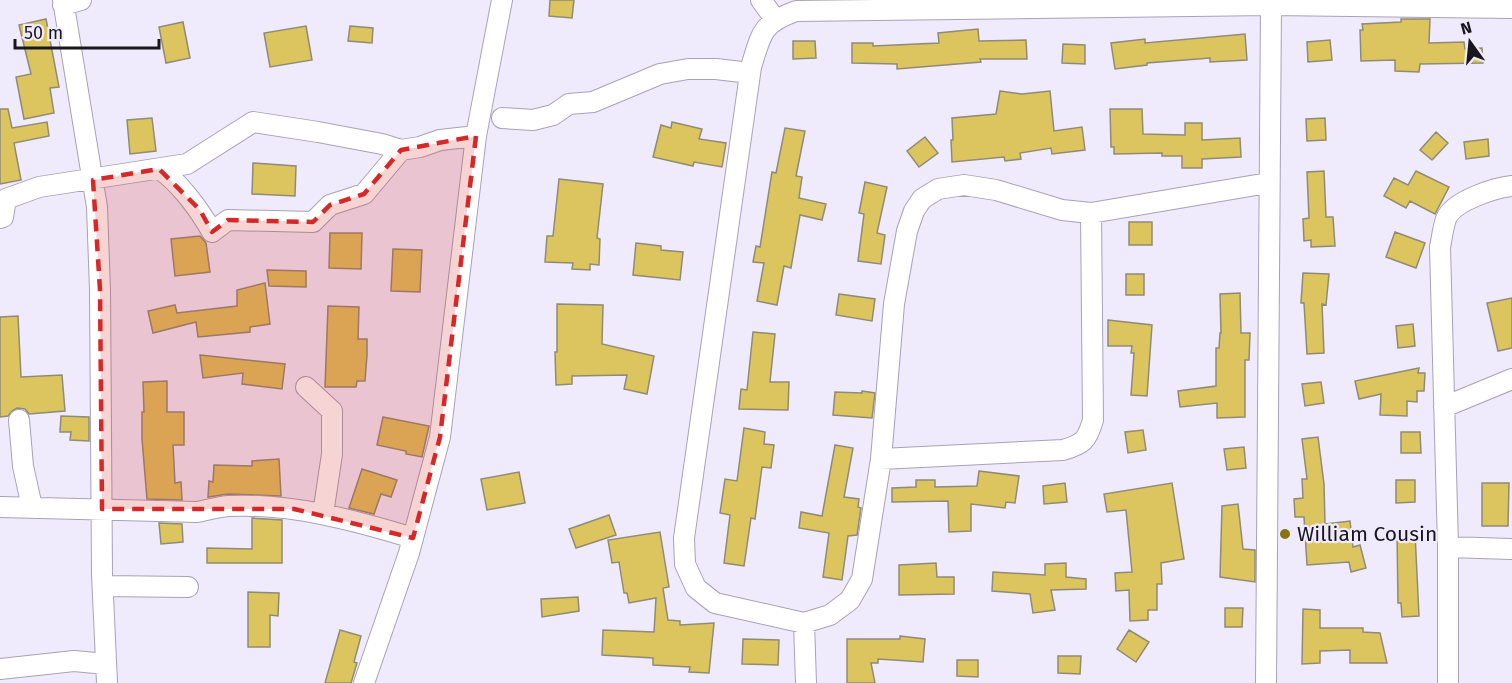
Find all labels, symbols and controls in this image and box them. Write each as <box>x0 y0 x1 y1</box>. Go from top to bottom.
scale bar <box>15 12 159 50</box>
north arrow <box>1440 12 1500 72</box>
text: N <box>1459 17 1474 39</box>
text: 50 m <box>24 22 63 44</box>
place label: William Cousin <box>1297 521 1437 547</box>
marker: William Cousin <box>1278 527 1292 541</box>

